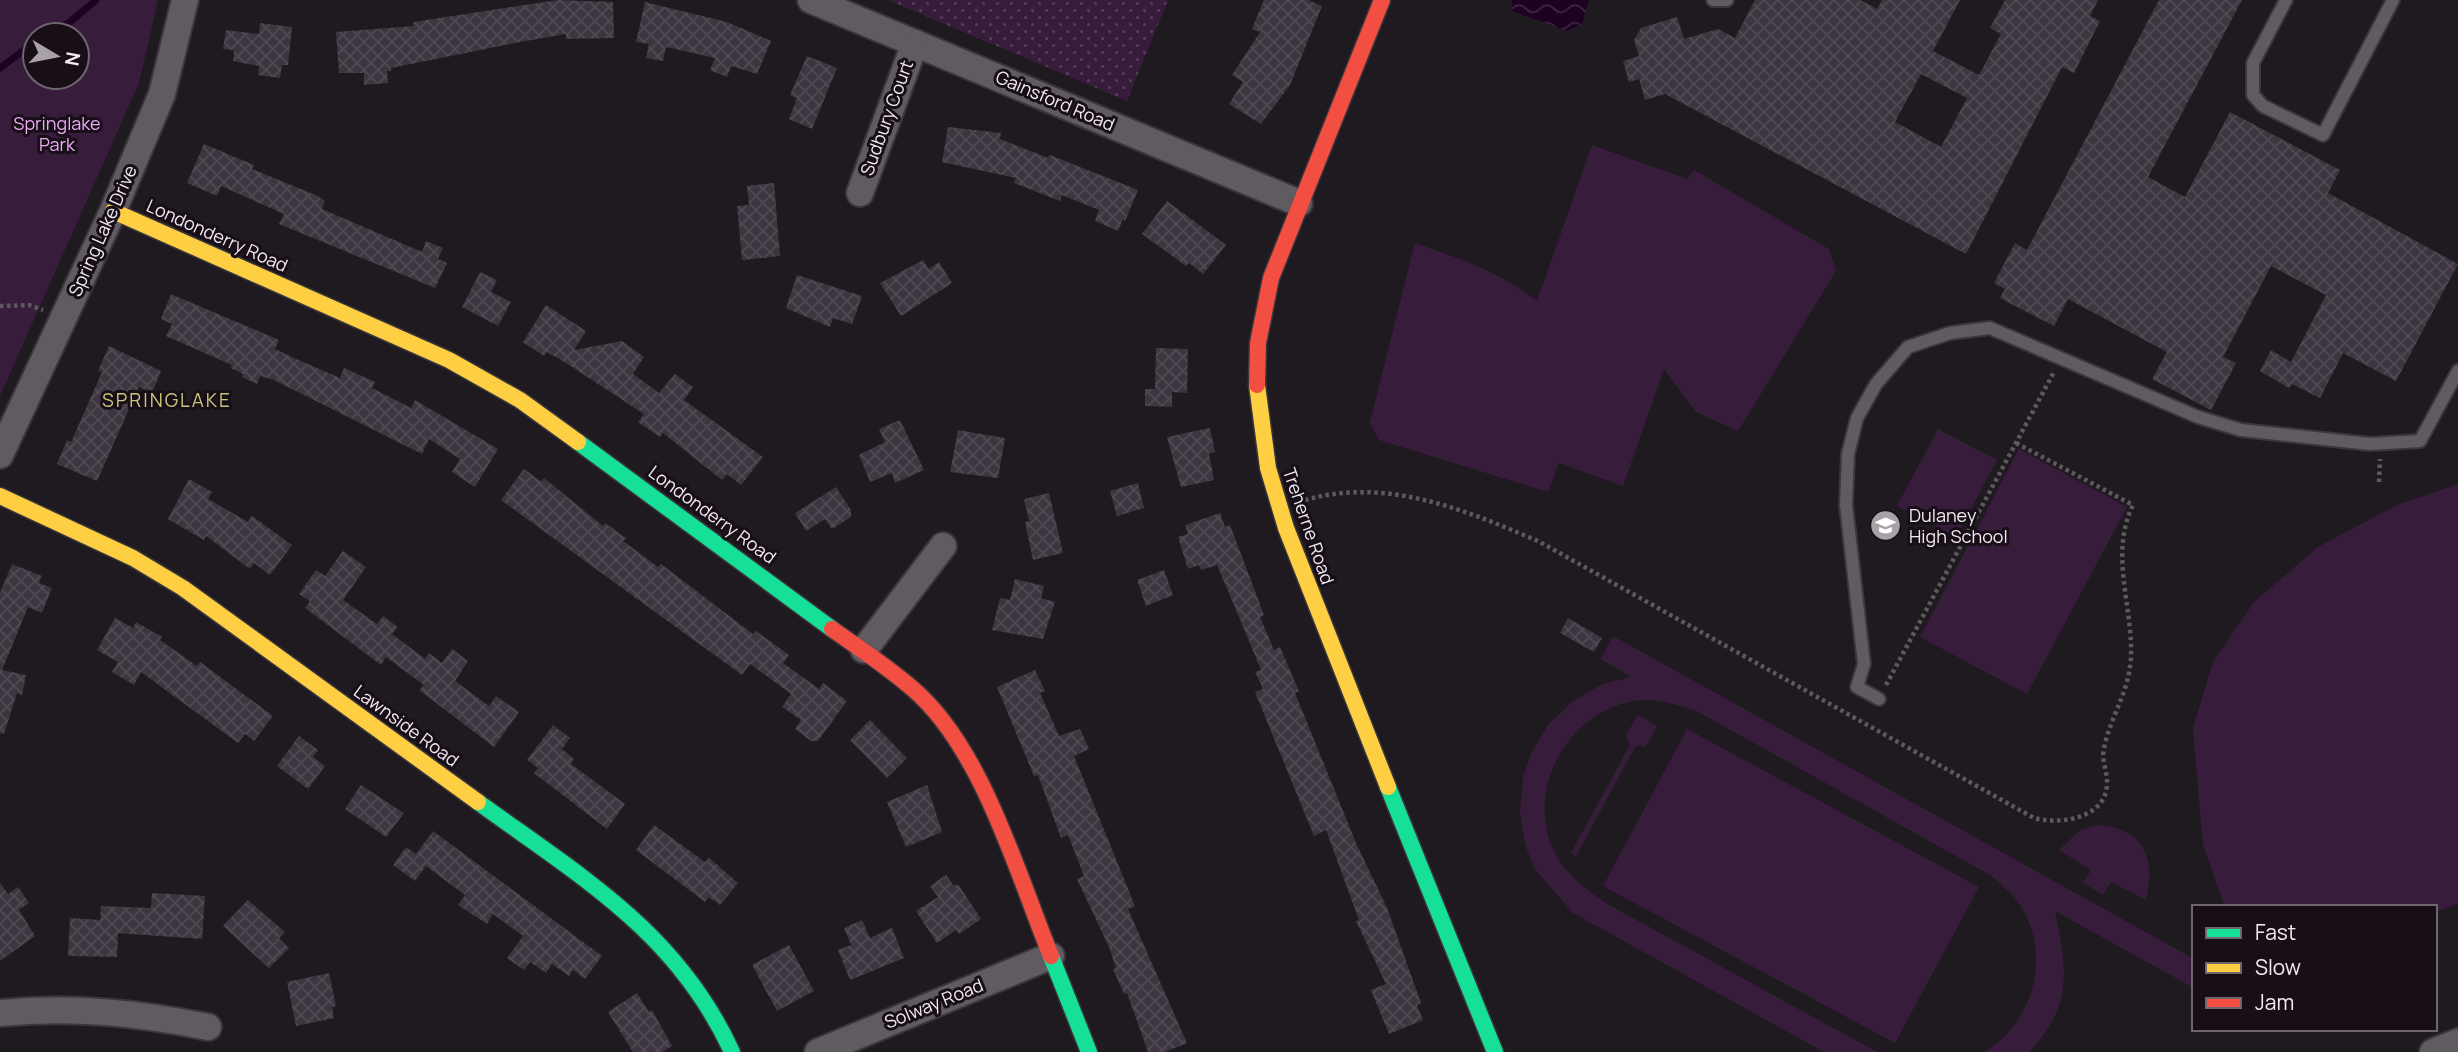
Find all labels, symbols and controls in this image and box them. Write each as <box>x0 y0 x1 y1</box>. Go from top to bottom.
north arrow <box>21 21 91 91</box>
text: N <box>59 50 87 68</box>
street label: Sudbury Court <box>854 57 918 179</box>
street label: Gainsford Road <box>992 64 1119 136</box>
park label: Springlake Park <box>13 111 101 156</box>
street label: Spring Lake Drive <box>62 161 142 300</box>
street label: Londonderry Road <box>143 193 292 277</box>
district label: SPRINGLAKE <box>102 387 232 413</box>
street label: Londonderry Road <box>644 460 781 569</box>
street label: Treherne Road <box>1278 464 1340 587</box>
place label: Dulaney High School <box>1909 503 2008 548</box>
school or university icon: Dulaney High School <box>1869 509 1903 543</box>
street label: Lawnside Road <box>349 679 464 771</box>
legend <box>2192 905 2437 1031</box>
text: Fast <box>2255 918 2296 946</box>
text: Slow <box>2255 953 2301 981</box>
street label: Solway Road <box>881 972 987 1034</box>
text: Jam <box>2255 988 2294 1016</box>

